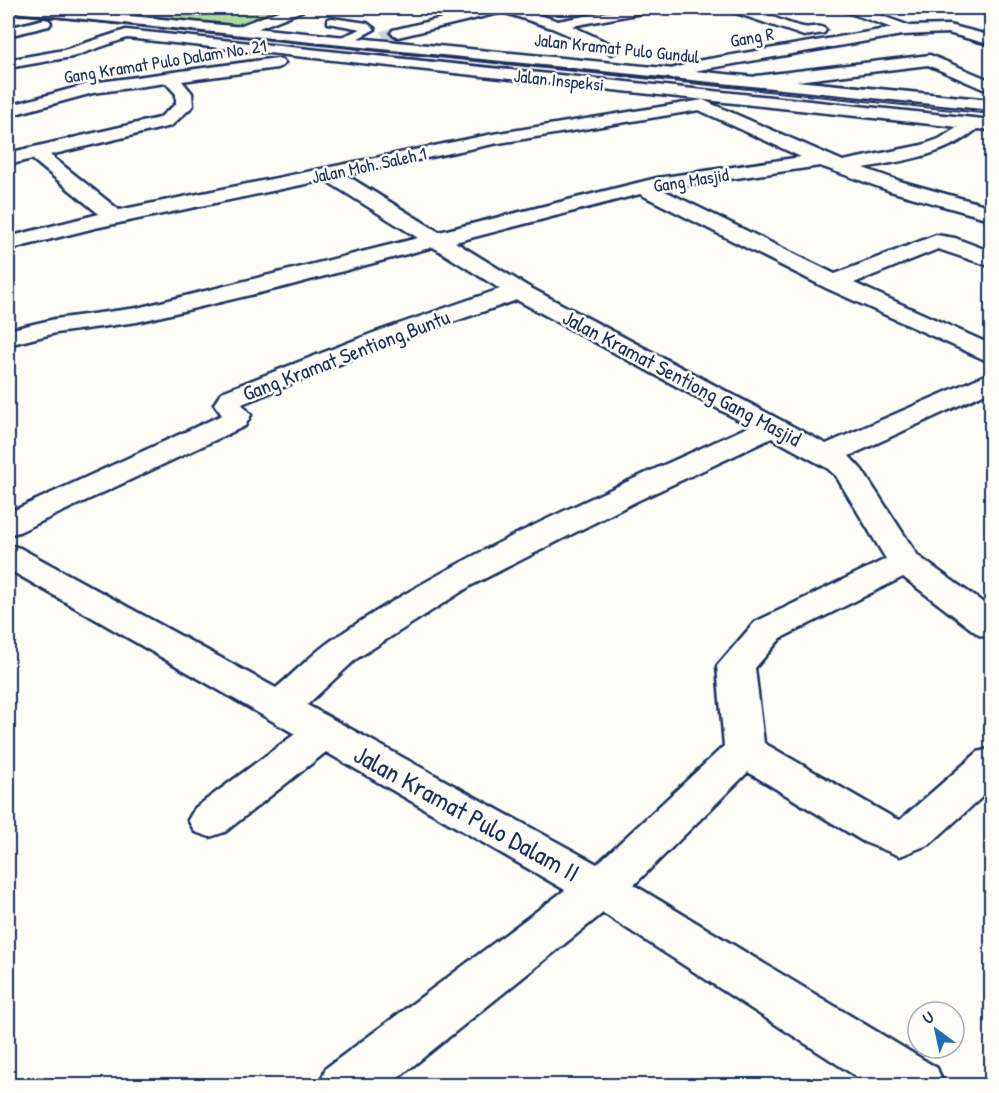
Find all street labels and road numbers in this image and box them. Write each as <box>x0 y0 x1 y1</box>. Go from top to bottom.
street label: Gang R <box>728 21 776 53</box>
street label: Jalan Kramat Pulo Gundul <box>533 27 701 69</box>
street label: Gang Kramat Pulo Dalam No. 21 <box>62 33 268 89</box>
street label: Jalan Inspeksi <box>513 63 605 97</box>
street label: Jalan Moh. Saleh 1 <box>309 141 429 189</box>
street label: Gang Masjid <box>652 162 730 198</box>
street label: Gang Kramat Sentiong Buntu <box>238 302 454 408</box>
street label: Jalan Kramat Sentiong Gang Masjid <box>558 303 806 453</box>
street label: Jalan Kramat Pulo Dalam II <box>348 736 586 890</box>

